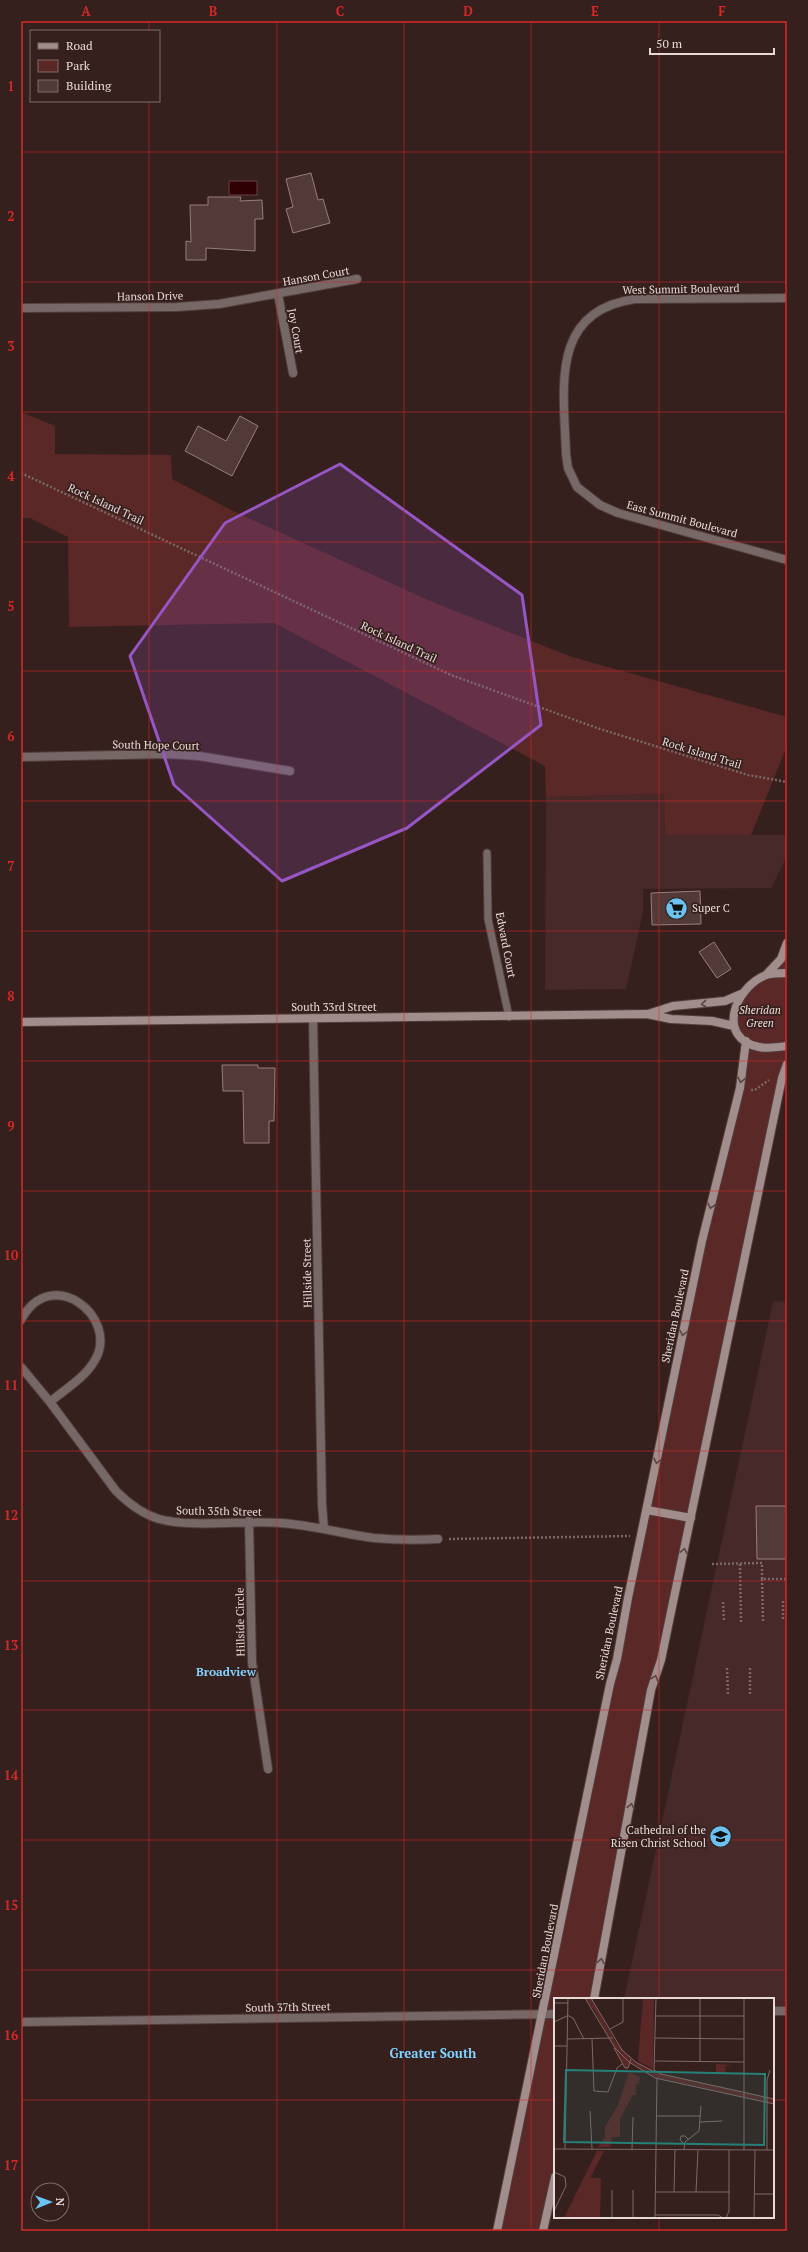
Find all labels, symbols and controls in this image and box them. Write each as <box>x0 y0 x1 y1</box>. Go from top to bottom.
text: A <box>81 2 91 20</box>
text: B <box>209 2 217 20</box>
text: C <box>336 2 344 20</box>
text: D <box>463 2 473 20</box>
text: E <box>591 2 599 20</box>
text: F <box>718 2 726 20</box>
legend <box>30 30 160 102</box>
scale bar <box>650 30 774 56</box>
text: 50 m <box>656 36 683 51</box>
text: Road <box>66 38 93 53</box>
text: Park <box>66 58 91 73</box>
text: 1 <box>7 77 15 95</box>
text: Building <box>66 78 112 93</box>
text: 2 <box>7 207 15 225</box>
street label: Hanson Court <box>281 263 351 289</box>
street label: West Summit Boulevard <box>622 281 740 297</box>
street label: Hanson Drive <box>117 288 184 304</box>
street label: Joy Court <box>285 307 307 355</box>
text: 3 <box>7 337 15 355</box>
text: 4 <box>7 467 15 485</box>
street label: Rock Island Trail <box>66 480 146 528</box>
street label: East Summit Boulevard <box>625 497 739 541</box>
text: 5 <box>7 597 15 615</box>
street label: Rock Island Trail <box>359 618 439 666</box>
text: 6 <box>7 727 15 745</box>
street label: Rock Island Trail <box>661 734 743 772</box>
street label: South Hope Court <box>112 737 200 753</box>
text: 7 <box>7 857 15 875</box>
supermarket icon: Super C <box>663 895 689 921</box>
place label: Super C <box>692 901 730 915</box>
street label: Edward Court <box>493 911 519 979</box>
text: 8 <box>7 987 15 1005</box>
one-way arrow <box>701 999 707 1008</box>
street label: South 33rd Street <box>291 1000 377 1014</box>
park label: Sheridan Green <box>739 1003 781 1030</box>
one-way arrow <box>738 1077 746 1083</box>
text: 9 <box>7 1117 15 1135</box>
one-way arrow <box>707 1203 715 1210</box>
street label: Hillside Street <box>299 1238 315 1308</box>
text: 10 <box>4 1246 19 1264</box>
street label: Sheridan Boulevard <box>658 1268 692 1364</box>
one-way arrow <box>680 1330 688 1337</box>
text: 11 <box>4 1376 18 1394</box>
one-way arrow <box>653 1458 662 1464</box>
street label: South 35th Street <box>176 1503 262 1519</box>
text: 12 <box>4 1506 18 1524</box>
one-way arrow <box>679 1548 687 1554</box>
street label: Sheridan Boulevard <box>592 1585 626 1681</box>
street label: Hillside Circle <box>232 1587 248 1657</box>
text: 13 <box>4 1636 18 1654</box>
district label: Broadview <box>196 1664 257 1679</box>
one-way arrow <box>650 1675 659 1682</box>
text: 14 <box>4 1766 19 1784</box>
one-way arrow <box>626 1802 634 1809</box>
place label: Cathedral of the Risen Christ School <box>611 1823 706 1850</box>
school or university icon: Cathedral of the Risen Christ School <box>708 1823 734 1849</box>
text: 15 <box>4 1896 18 1914</box>
street label: Sheridan Boulevard <box>529 1903 561 1999</box>
one-way arrow <box>596 1958 605 1964</box>
inset map <box>554 1998 774 2218</box>
street label: South 37th Street <box>245 1999 331 2015</box>
text: 16 <box>4 2026 18 2044</box>
district label: Greater South <box>390 2044 477 2062</box>
text: 17 <box>4 2156 18 2174</box>
north arrow <box>30 2182 70 2222</box>
text: N <box>53 2198 67 2207</box>

